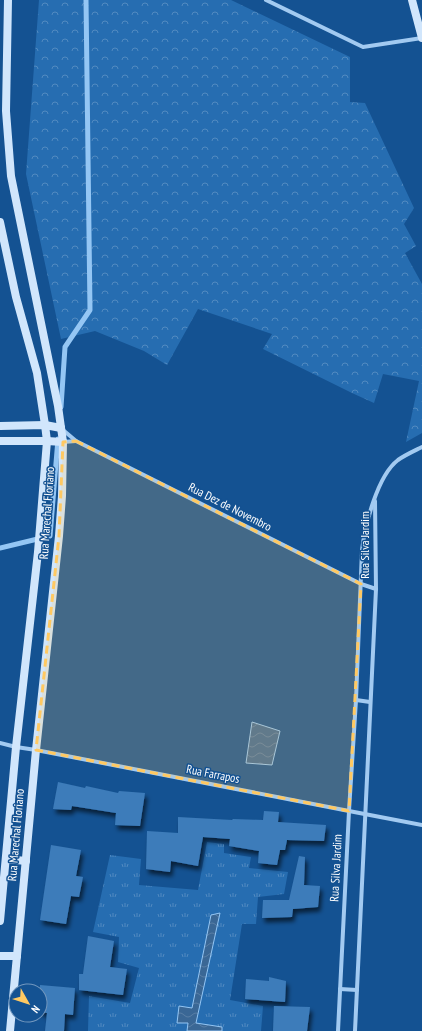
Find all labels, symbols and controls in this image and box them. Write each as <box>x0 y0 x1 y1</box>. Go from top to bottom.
street label: Rua Marechal Floriano <box>36 466 57 560</box>
street label: Rua Dez de Novembro <box>186 479 274 534</box>
street label: Rua Silva Jardim <box>357 511 372 579</box>
street label: Rua Farrapos <box>185 761 241 786</box>
street label: Rua Marechal Floriano <box>4 788 27 882</box>
street label: Rua Silva Jardim <box>326 834 345 902</box>
north arrow <box>8 983 48 1023</box>
text: N <box>28 1003 43 1016</box>

